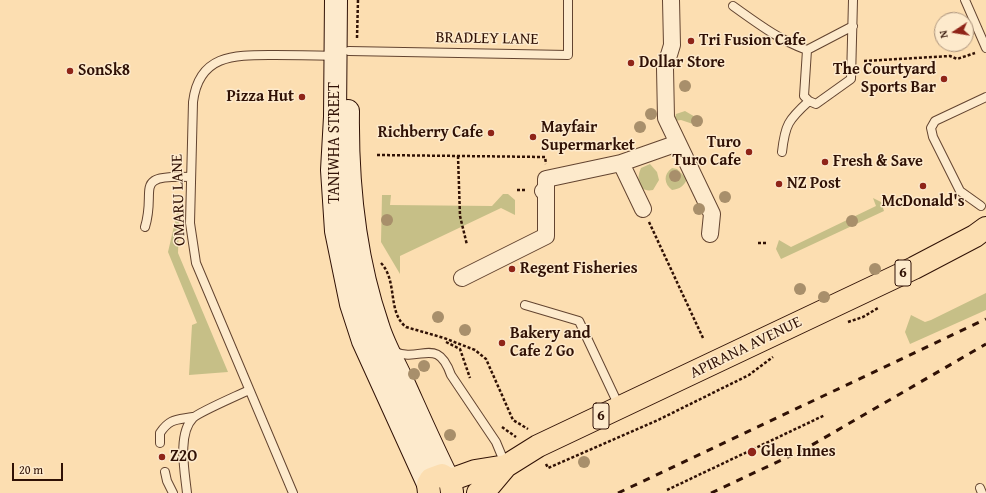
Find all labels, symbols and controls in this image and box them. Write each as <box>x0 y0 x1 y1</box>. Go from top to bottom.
north arrow <box>934 12 974 52</box>
street label: BRADLEY LANE <box>435 29 539 49</box>
text: N <box>935 29 952 40</box>
place label: Tri Fusion Cafe <box>699 31 806 51</box>
marker: Tri Fusion Cafe <box>686 36 696 46</box>
place label: Dollar Store <box>639 53 725 73</box>
marker: Dollar Store <box>626 58 636 68</box>
place label: The Courtyard Sports Bar <box>833 60 936 98</box>
place label: SonSk8 <box>78 61 130 81</box>
marker: SonSk8 <box>65 66 75 76</box>
marker: The Courtyard Sports Bar <box>939 74 949 84</box>
street label: TANIWHA STREET <box>325 82 345 204</box>
place label: Pizza Hut <box>226 87 294 107</box>
marker: Pizza Hut <box>297 92 307 102</box>
place label: Mayfair Supermarket <box>541 118 635 156</box>
place label: Richberry Cafe <box>378 123 483 143</box>
marker: Richberry Cafe <box>486 128 496 138</box>
marker: Mayfair Supermarket <box>528 132 538 142</box>
place label: Turo Turo Cafe <box>673 133 741 171</box>
marker: Turo Turo Cafe <box>744 147 754 157</box>
place label: Fresh & Save <box>833 152 923 172</box>
street label: OMARU LANE <box>168 154 190 246</box>
marker: Fresh & Save <box>820 157 830 167</box>
place label: NZ Post <box>787 174 841 194</box>
marker: NZ Post <box>774 179 784 189</box>
marker: McDonald's <box>918 181 928 191</box>
place label: McDonald's <box>881 192 965 212</box>
place label: Regent Fisheries <box>520 259 638 279</box>
road number: 6 <box>895 260 911 286</box>
marker: Regent Fisheries <box>507 264 517 274</box>
street label: APIRANA AVENUE <box>687 313 805 383</box>
place label: Bakery and Cafe 2 Go <box>510 324 591 362</box>
marker: Bakery and Cafe 2 Go <box>497 338 507 348</box>
road number: 6 <box>593 403 609 429</box>
place label: Glen Innes <box>761 442 836 462</box>
marker: Glen Innes <box>746 446 758 458</box>
place label: Z2O <box>170 447 197 467</box>
marker: Z2O <box>157 452 167 462</box>
scale bar <box>14 455 65 481</box>
text: 20 m <box>19 461 43 478</box>

